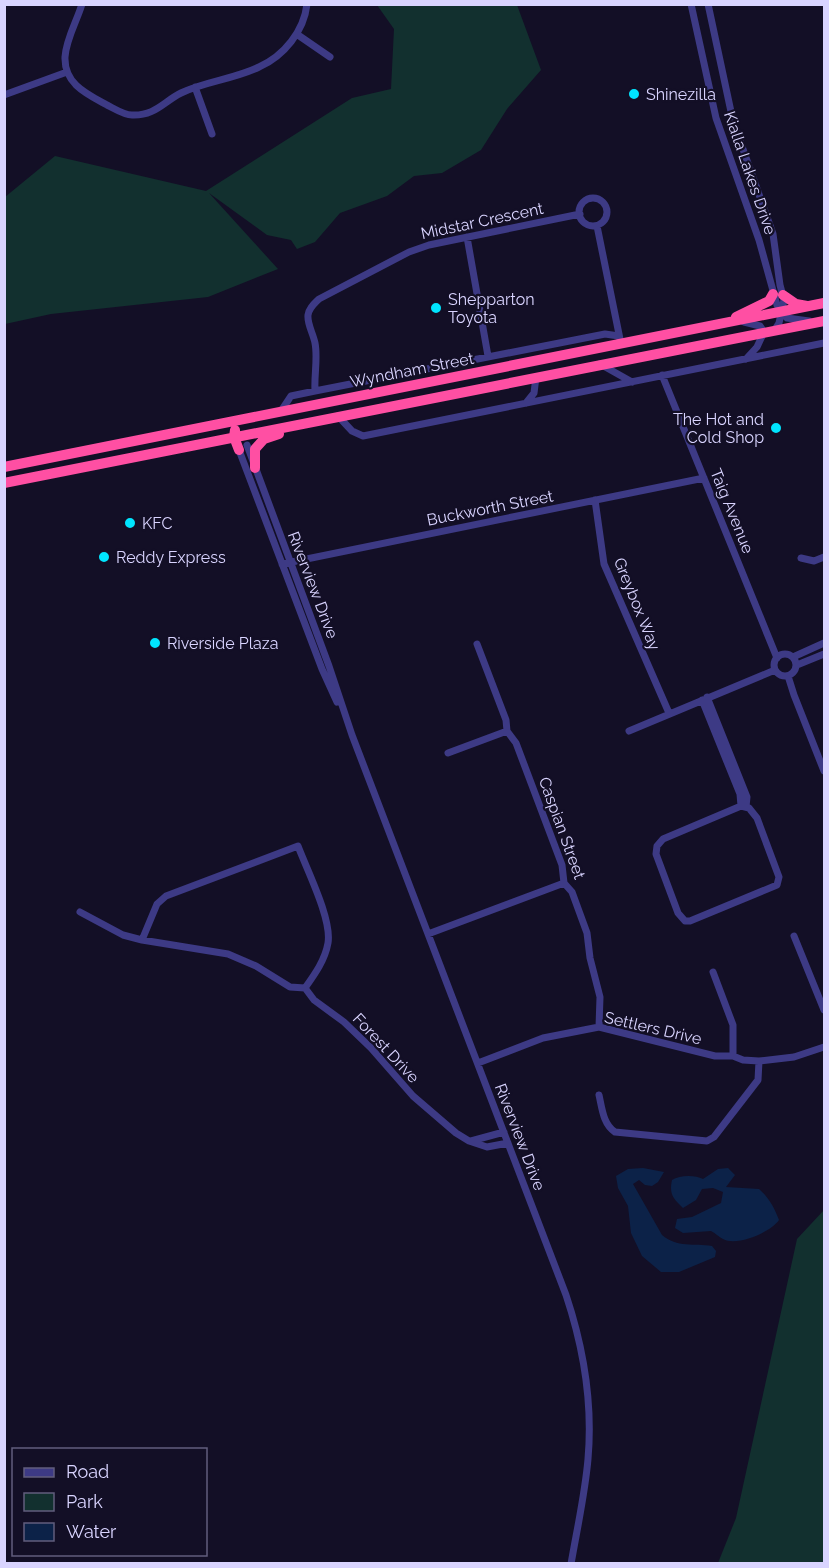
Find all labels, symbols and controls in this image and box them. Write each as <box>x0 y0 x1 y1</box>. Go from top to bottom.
place label: Shinezilla <box>646 85 716 104</box>
marker: Shinezilla <box>627 87 641 101</box>
street label: Kialla Lakes Drive <box>720 109 780 237</box>
street label: Midstar Crescent <box>419 199 546 243</box>
place label: Shepparton Toyota <box>448 290 535 327</box>
marker: Shepparton Toyota <box>429 301 443 315</box>
street label: Wyndham Street <box>348 349 476 391</box>
place label: The Hot and Cold Shop <box>673 410 764 447</box>
marker: The Hot and Cold Shop <box>769 421 783 435</box>
street label: Taig Avenue <box>706 466 758 556</box>
street label: Buckworth Street <box>425 486 555 530</box>
place label: KFC <box>142 514 172 533</box>
marker: KFC <box>123 516 137 530</box>
street label: Riverview Drive <box>284 529 342 641</box>
place label: Reddy Express <box>116 548 226 567</box>
marker: Reddy Express <box>97 550 111 564</box>
street label: Greybox Way <box>610 555 664 653</box>
place label: Riverside Plaza <box>167 634 278 653</box>
marker: Riverside Plaza <box>148 636 162 650</box>
street label: Caspian Street <box>535 774 589 882</box>
street label: Settlers Drive <box>603 1008 703 1048</box>
street label: Forest Drive <box>349 1009 423 1087</box>
street label: Riverview Drive <box>491 1081 549 1193</box>
legend <box>12 1448 207 1556</box>
text: Road <box>66 1461 109 1482</box>
text: Park <box>66 1491 103 1512</box>
text: Water <box>66 1521 117 1542</box>

